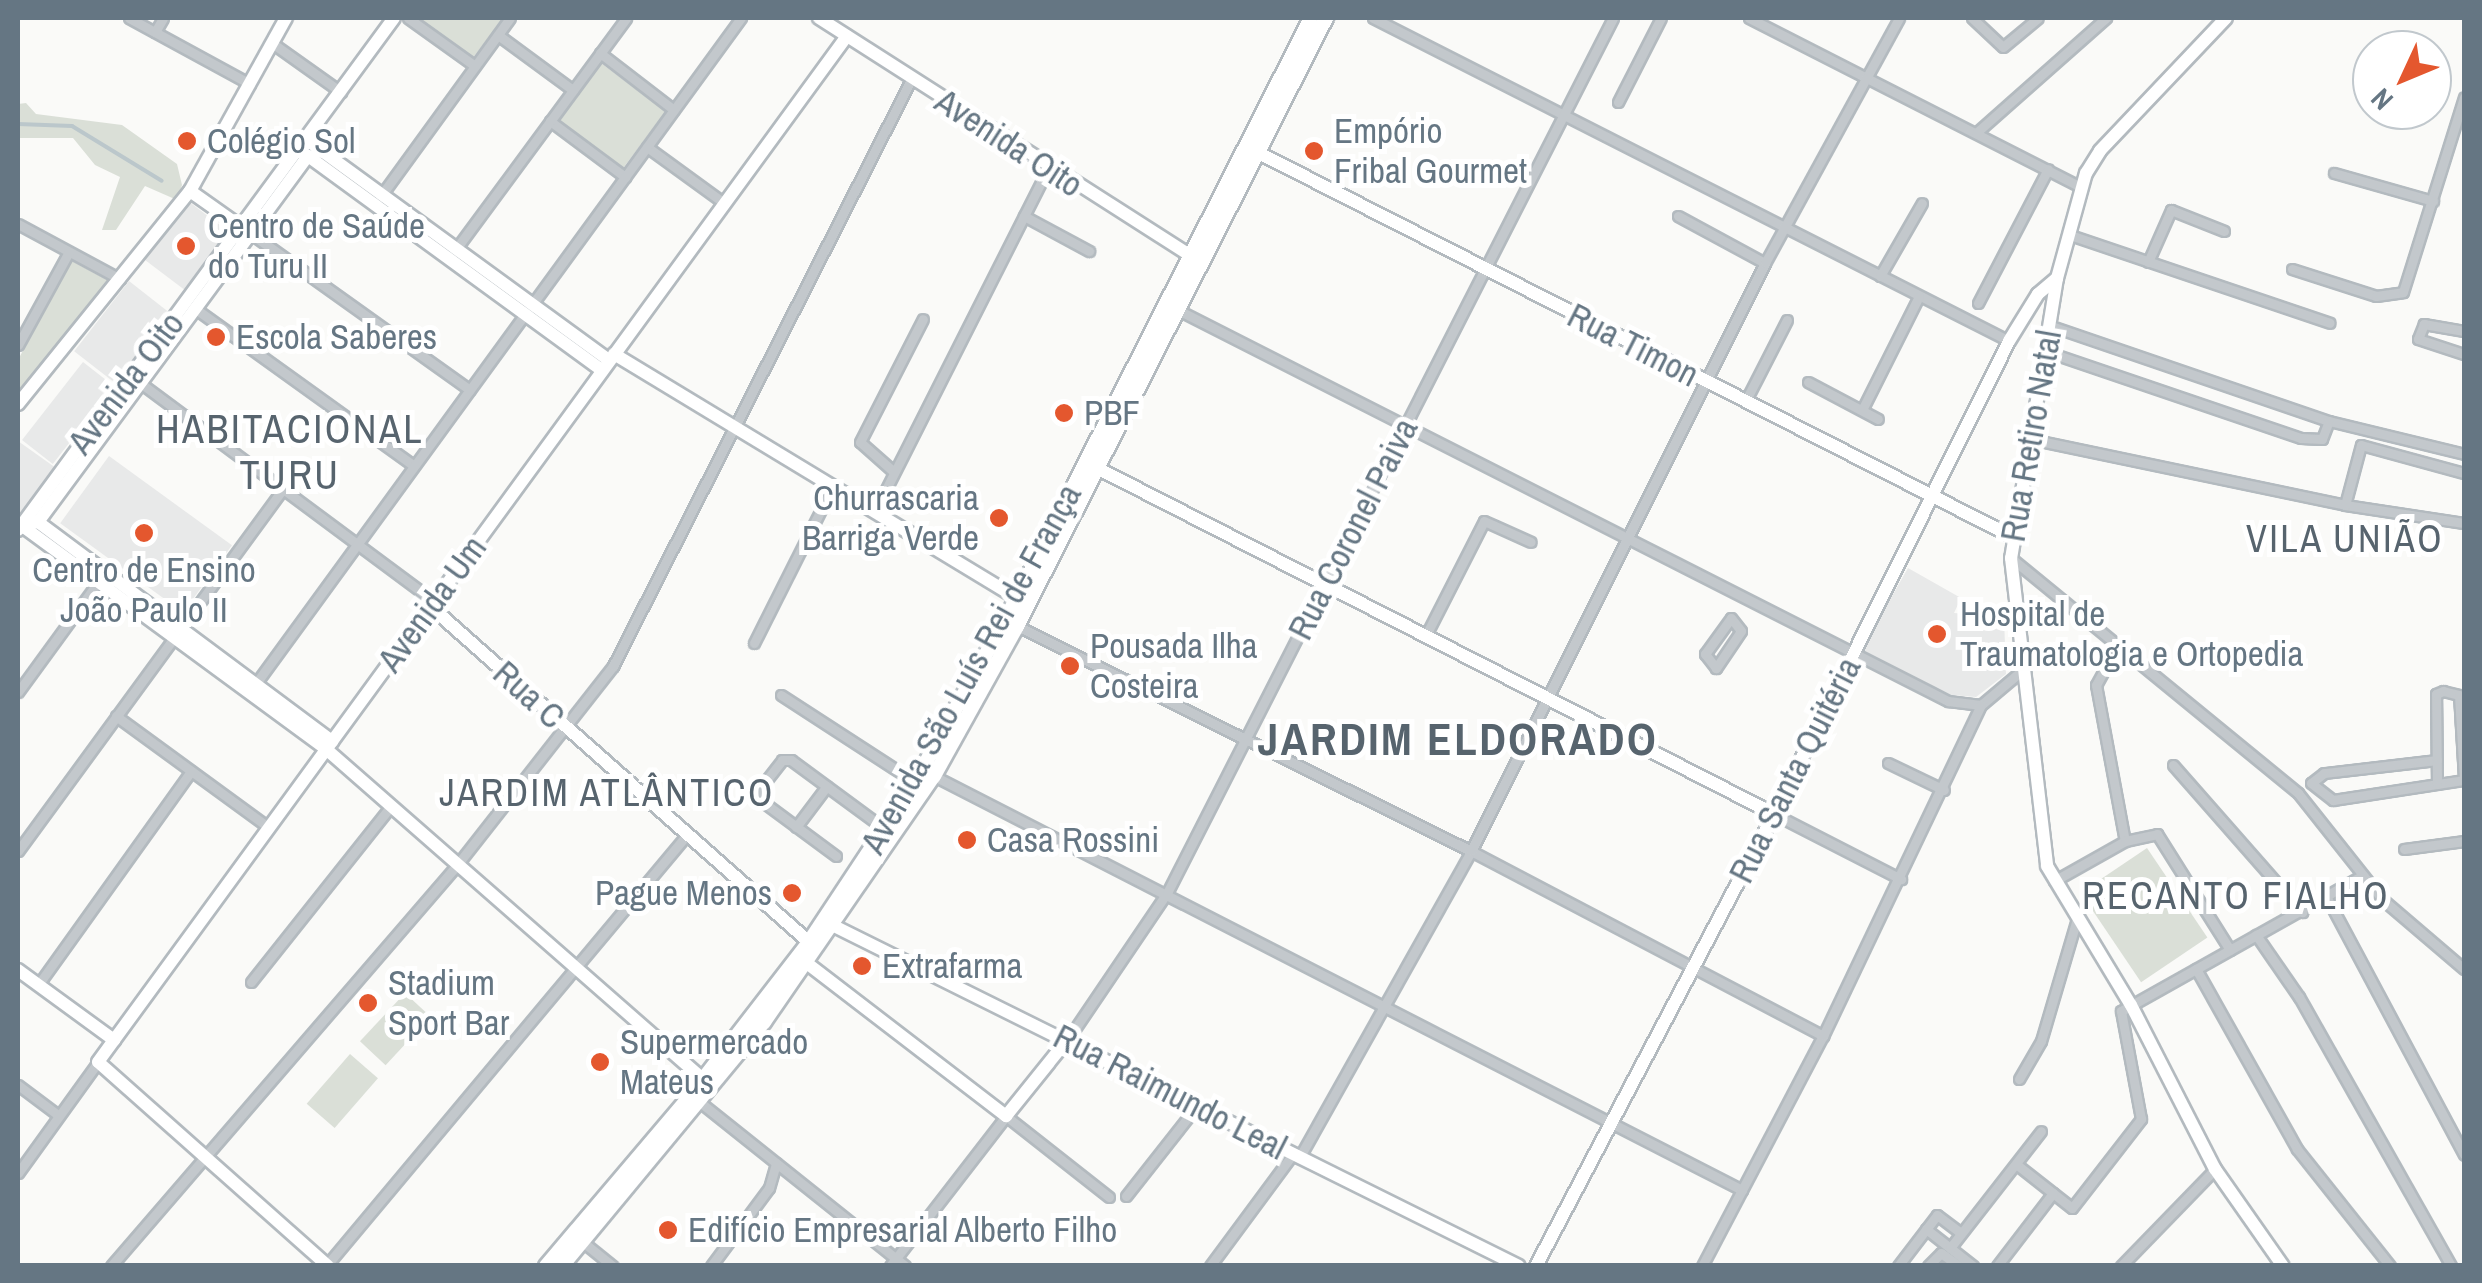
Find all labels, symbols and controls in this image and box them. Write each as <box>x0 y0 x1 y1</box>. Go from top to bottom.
north arrow <box>2352 30 2452 130</box>
street label: Avenida Oito <box>928 80 1090 206</box>
text: N <box>2362 80 2401 119</box>
place label: Empório Fribal Gourmet <box>1334 110 1527 192</box>
place label: Colégio Sol <box>207 120 355 162</box>
marker: Colégio Sol <box>176 130 198 152</box>
marker: Empório Fribal Gourmet <box>1303 140 1325 162</box>
place label: Centro de Saúde do Turu II <box>208 205 425 287</box>
marker: Centro de Saúde do Turu II <box>173 233 199 259</box>
street label: Rua Timon <box>1561 294 1705 396</box>
street label: Avenida Oito <box>59 304 193 462</box>
place label: Escola Saberes <box>236 316 437 358</box>
marker: Escola Saberes <box>205 326 227 348</box>
street label: Rua Retiro Natal <box>1992 327 2070 545</box>
place label: PBF <box>1084 392 1140 434</box>
marker: PBF <box>1053 402 1075 424</box>
district label: HABITACIONAL TURU <box>156 405 424 499</box>
street label: Rua Coronel Paiva <box>1279 411 1427 647</box>
place label: Churrascaria Barriga Verde <box>802 477 979 559</box>
street label: Avenida São Luís Rei de França <box>852 477 1090 861</box>
marker: Churrascaria Barriga Verde <box>988 507 1010 529</box>
district label: VILA UNIÃO <box>2245 516 2445 562</box>
marker: Centro de Ensino João Paulo II <box>133 522 155 544</box>
street label: Avenida Um <box>369 528 495 680</box>
place label: Centro de Ensino João Paulo II <box>32 549 256 631</box>
place label: Hospital de Traumatologia e Ortopedia <box>1960 593 2304 675</box>
marker: Hospital de Traumatologia e Ortopedia <box>1924 621 1950 647</box>
place label: Pousada Ilha Costeira <box>1090 625 1258 707</box>
street label: Rua Santa Quitéria <box>1720 650 1870 890</box>
street label: Rua C <box>485 652 573 738</box>
marker: Pousada Ilha Costeira <box>1059 655 1081 677</box>
district label: JARDIM ELDORADO <box>1258 712 1658 766</box>
district label: JARDIM ATLÂNTICO <box>438 770 776 816</box>
place label: Casa Rossini <box>987 819 1159 861</box>
marker: Casa Rossini <box>956 829 978 851</box>
place label: Pague Menos <box>595 872 772 914</box>
district label: RECANTO FIALHO <box>2082 873 2390 919</box>
marker: Pague Menos <box>781 882 803 904</box>
place label: Extrafarma <box>882 945 1022 987</box>
marker: Extrafarma <box>851 955 873 977</box>
place label: Stadium Sport Bar <box>388 962 509 1044</box>
marker: Stadium Sport Bar <box>357 992 379 1014</box>
street label: Rua Raimundo Leal <box>1047 1015 1293 1169</box>
place label: Supermercado Mateus <box>620 1021 808 1103</box>
marker: Supermercado Mateus <box>589 1051 611 1073</box>
place label: Edifício Empresarial Alberto Filho <box>688 1209 1119 1251</box>
marker: Edifício Empresarial Alberto Filho <box>657 1219 679 1241</box>

